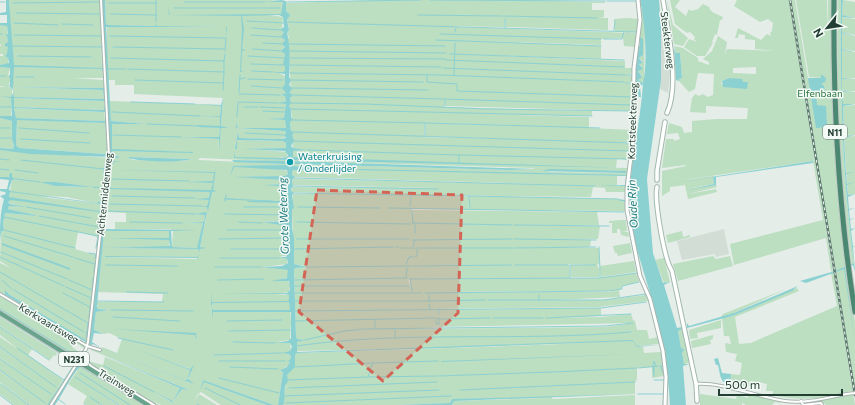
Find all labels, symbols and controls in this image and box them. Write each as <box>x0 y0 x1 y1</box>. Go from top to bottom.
north arrow <box>807 8 847 48</box>
street label: Steekterweg <box>659 11 678 70</box>
text: N <box>810 26 826 40</box>
street label: Kortsteekterweg <box>625 82 639 160</box>
park label: Elfenbaan <box>797 87 843 99</box>
road number: N11 <box>823 125 847 139</box>
place label: Waterkruising / Onderlijder <box>298 150 363 174</box>
street label: Achtermiddenweg <box>94 152 114 236</box>
marker: Waterkruising / Onderlijder <box>285 157 295 167</box>
water label: Grote Wetering <box>275 176 291 255</box>
water label: Oude Rijn <box>624 179 640 229</box>
street label: Kerkvaartsweg <box>17 300 82 346</box>
road number: N231 <box>59 352 89 366</box>
street label: Treinweg <box>96 366 138 398</box>
scale bar <box>719 371 842 397</box>
text: 500 m <box>725 377 760 391</box>

